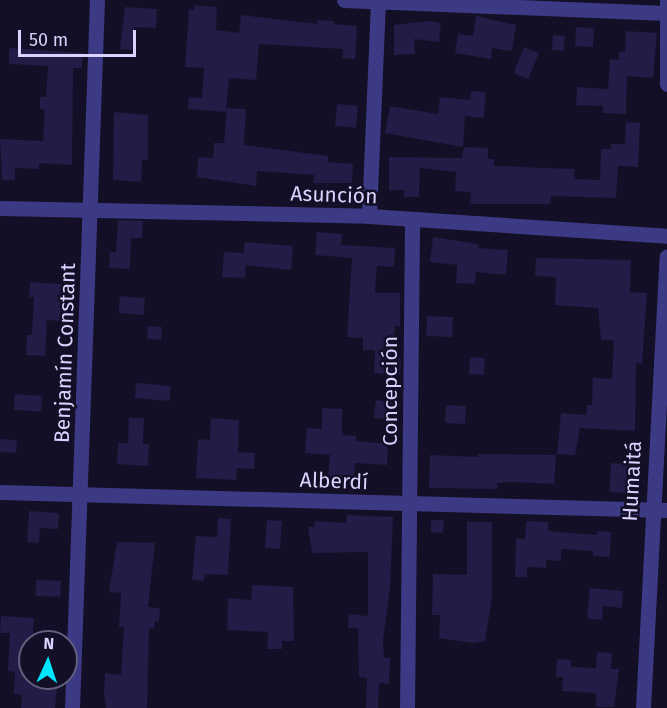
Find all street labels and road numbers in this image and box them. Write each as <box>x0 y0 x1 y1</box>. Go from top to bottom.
street label: Asunción <box>290 181 378 209</box>
street label: Benjamín Constant <box>49 263 81 443</box>
street label: Concepción <box>377 336 403 446</box>
street label: Humaitá <box>617 440 647 522</box>
street label: Alberdí <box>299 467 369 495</box>

